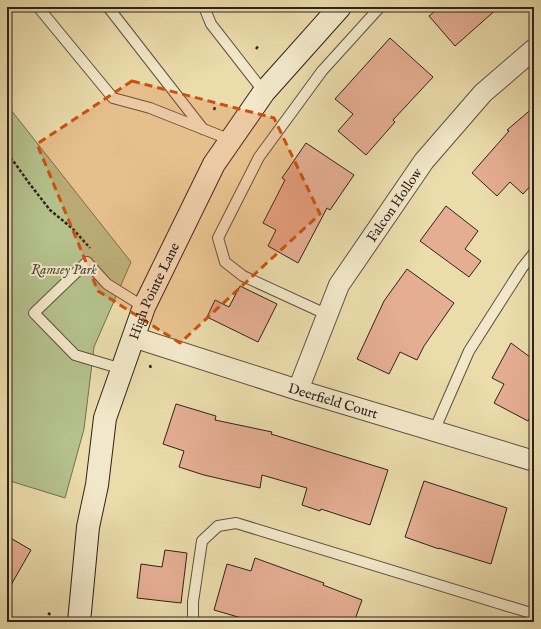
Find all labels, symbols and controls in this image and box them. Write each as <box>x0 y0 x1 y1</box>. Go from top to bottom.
street label: Falcon Hollow <box>363 164 427 246</box>
street label: High Pointe Lane <box>125 239 184 342</box>
park label: Ramsey Park <box>31 261 97 279</box>
street label: Deerfield Court <box>286 379 380 424</box>

